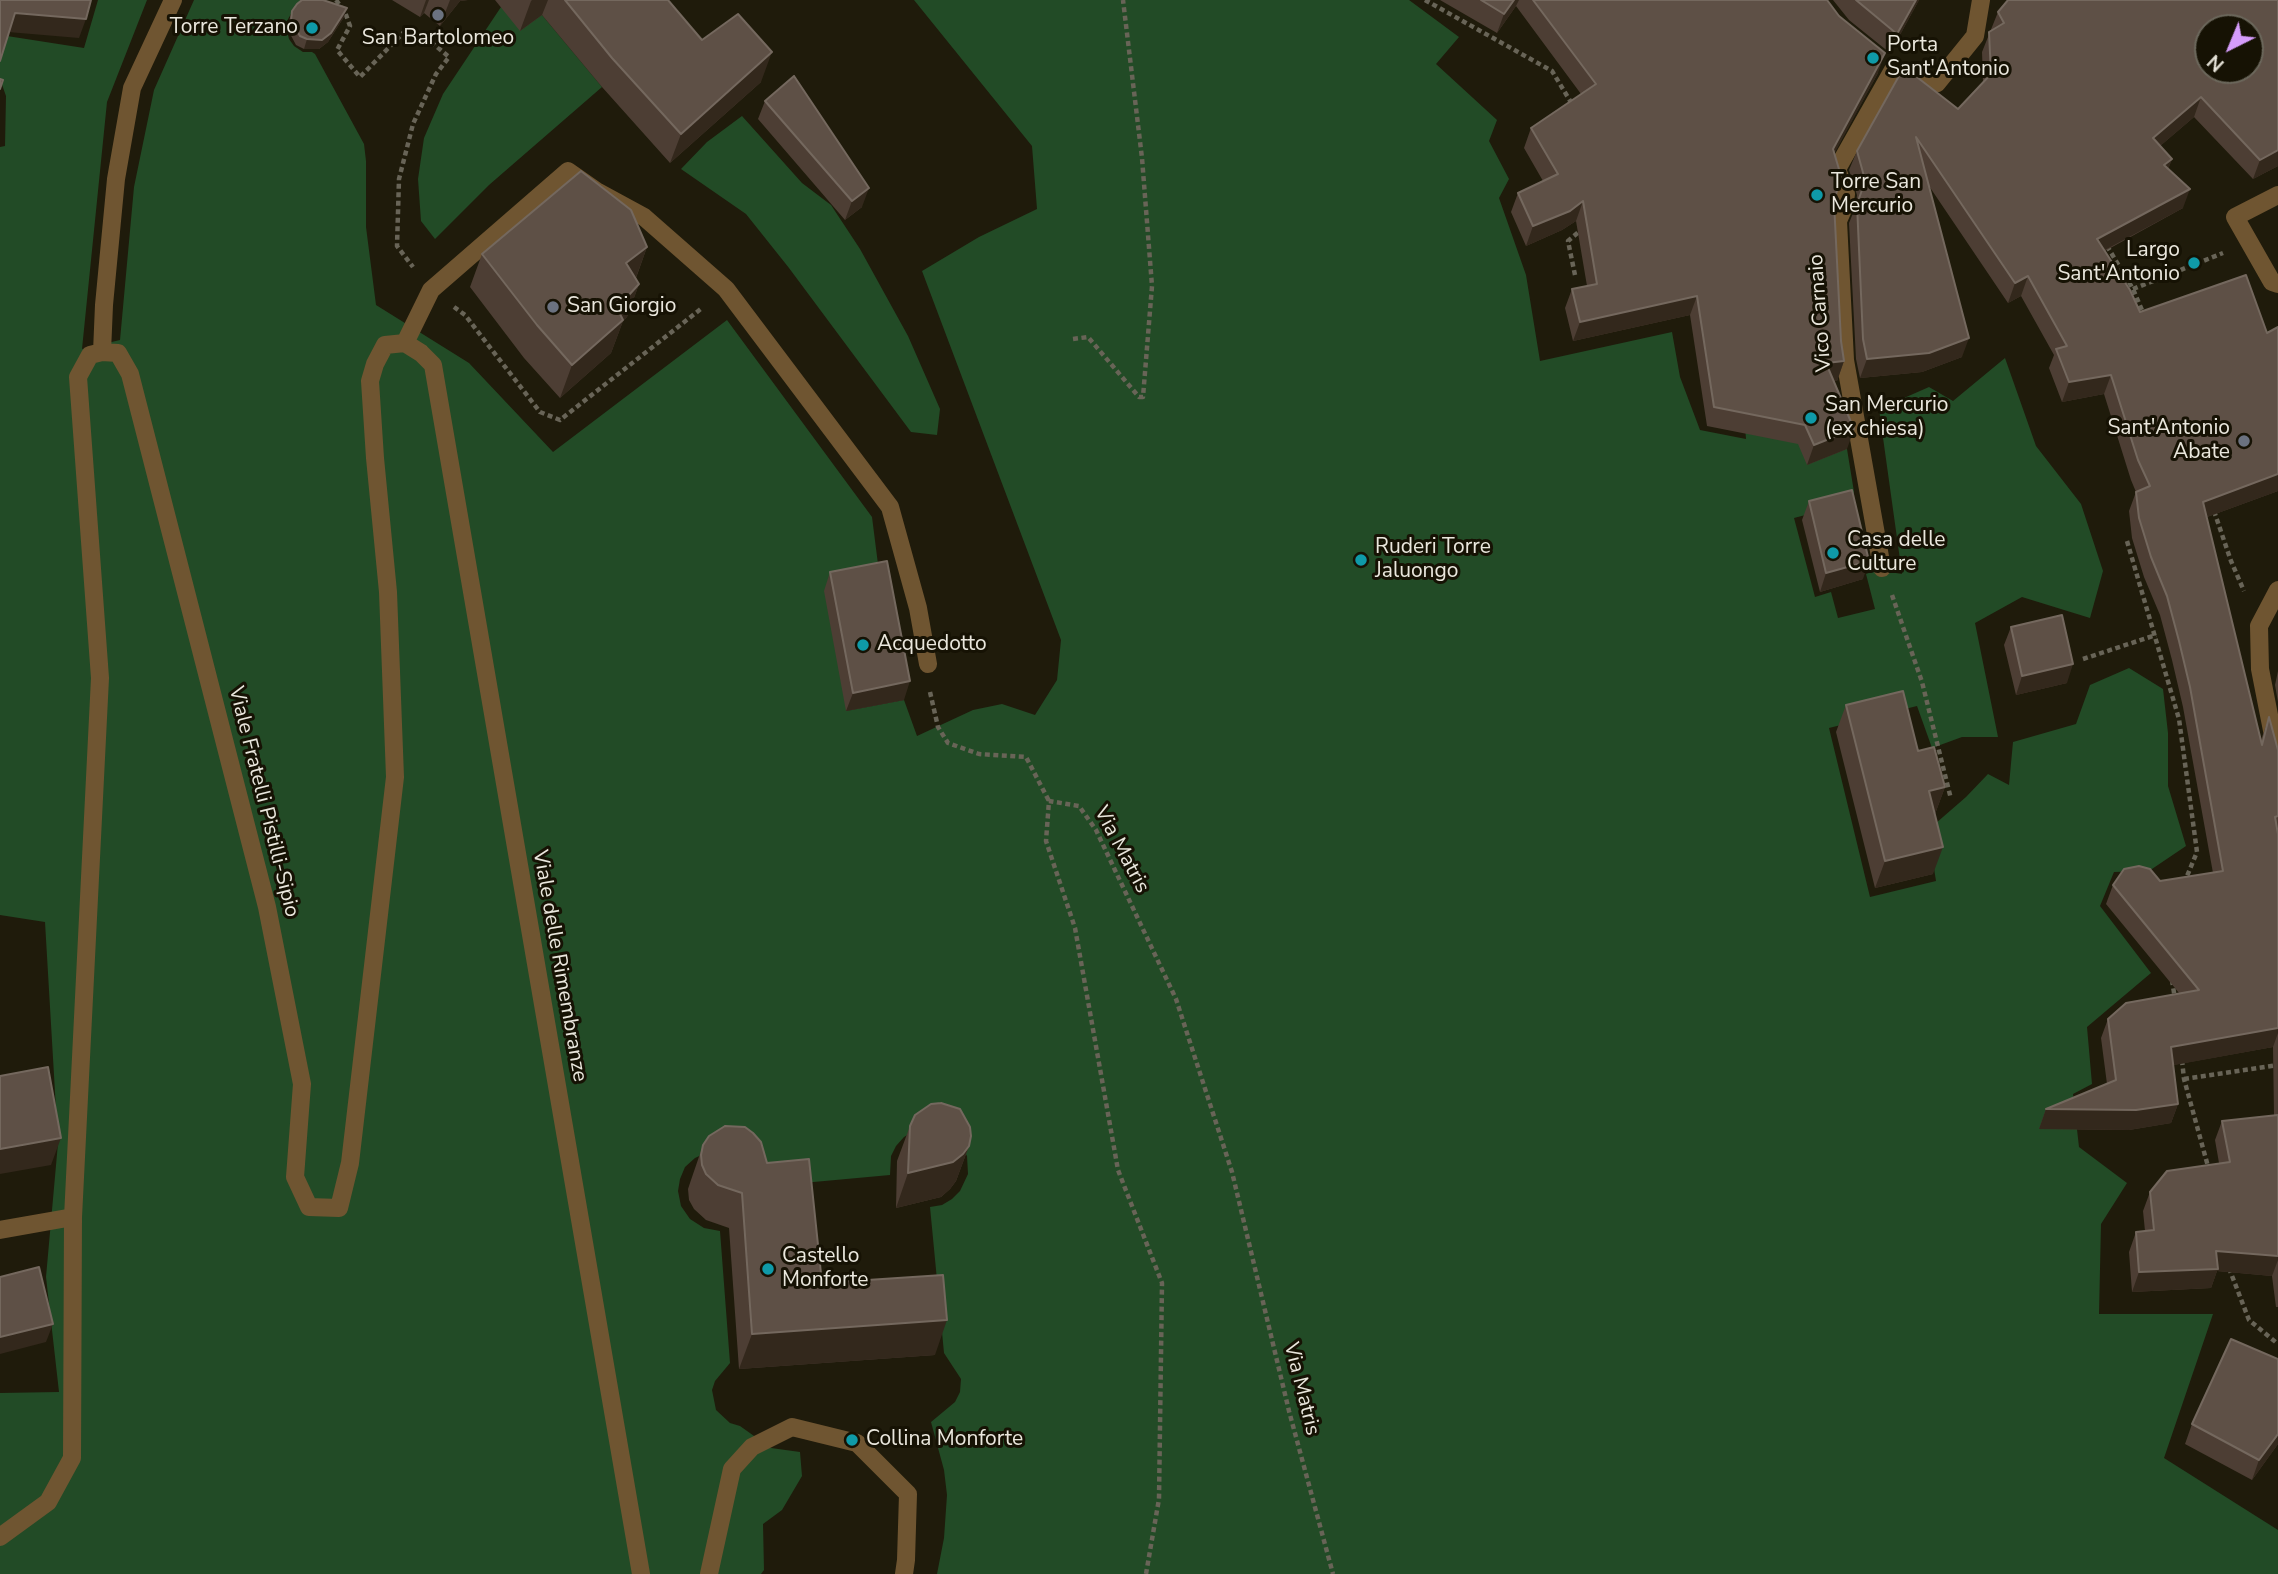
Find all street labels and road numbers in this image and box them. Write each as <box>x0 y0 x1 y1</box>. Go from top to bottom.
street label: Vico Carnaio <box>1804 253 1838 373</box>
street label: Viale Fratelli Pistilli-Sipio <box>222 684 304 920</box>
street label: Via Matris <box>1088 802 1154 898</box>
street label: Viale delle Rimembranze <box>526 848 592 1084</box>
street label: Via Matris <box>1277 1340 1325 1438</box>

